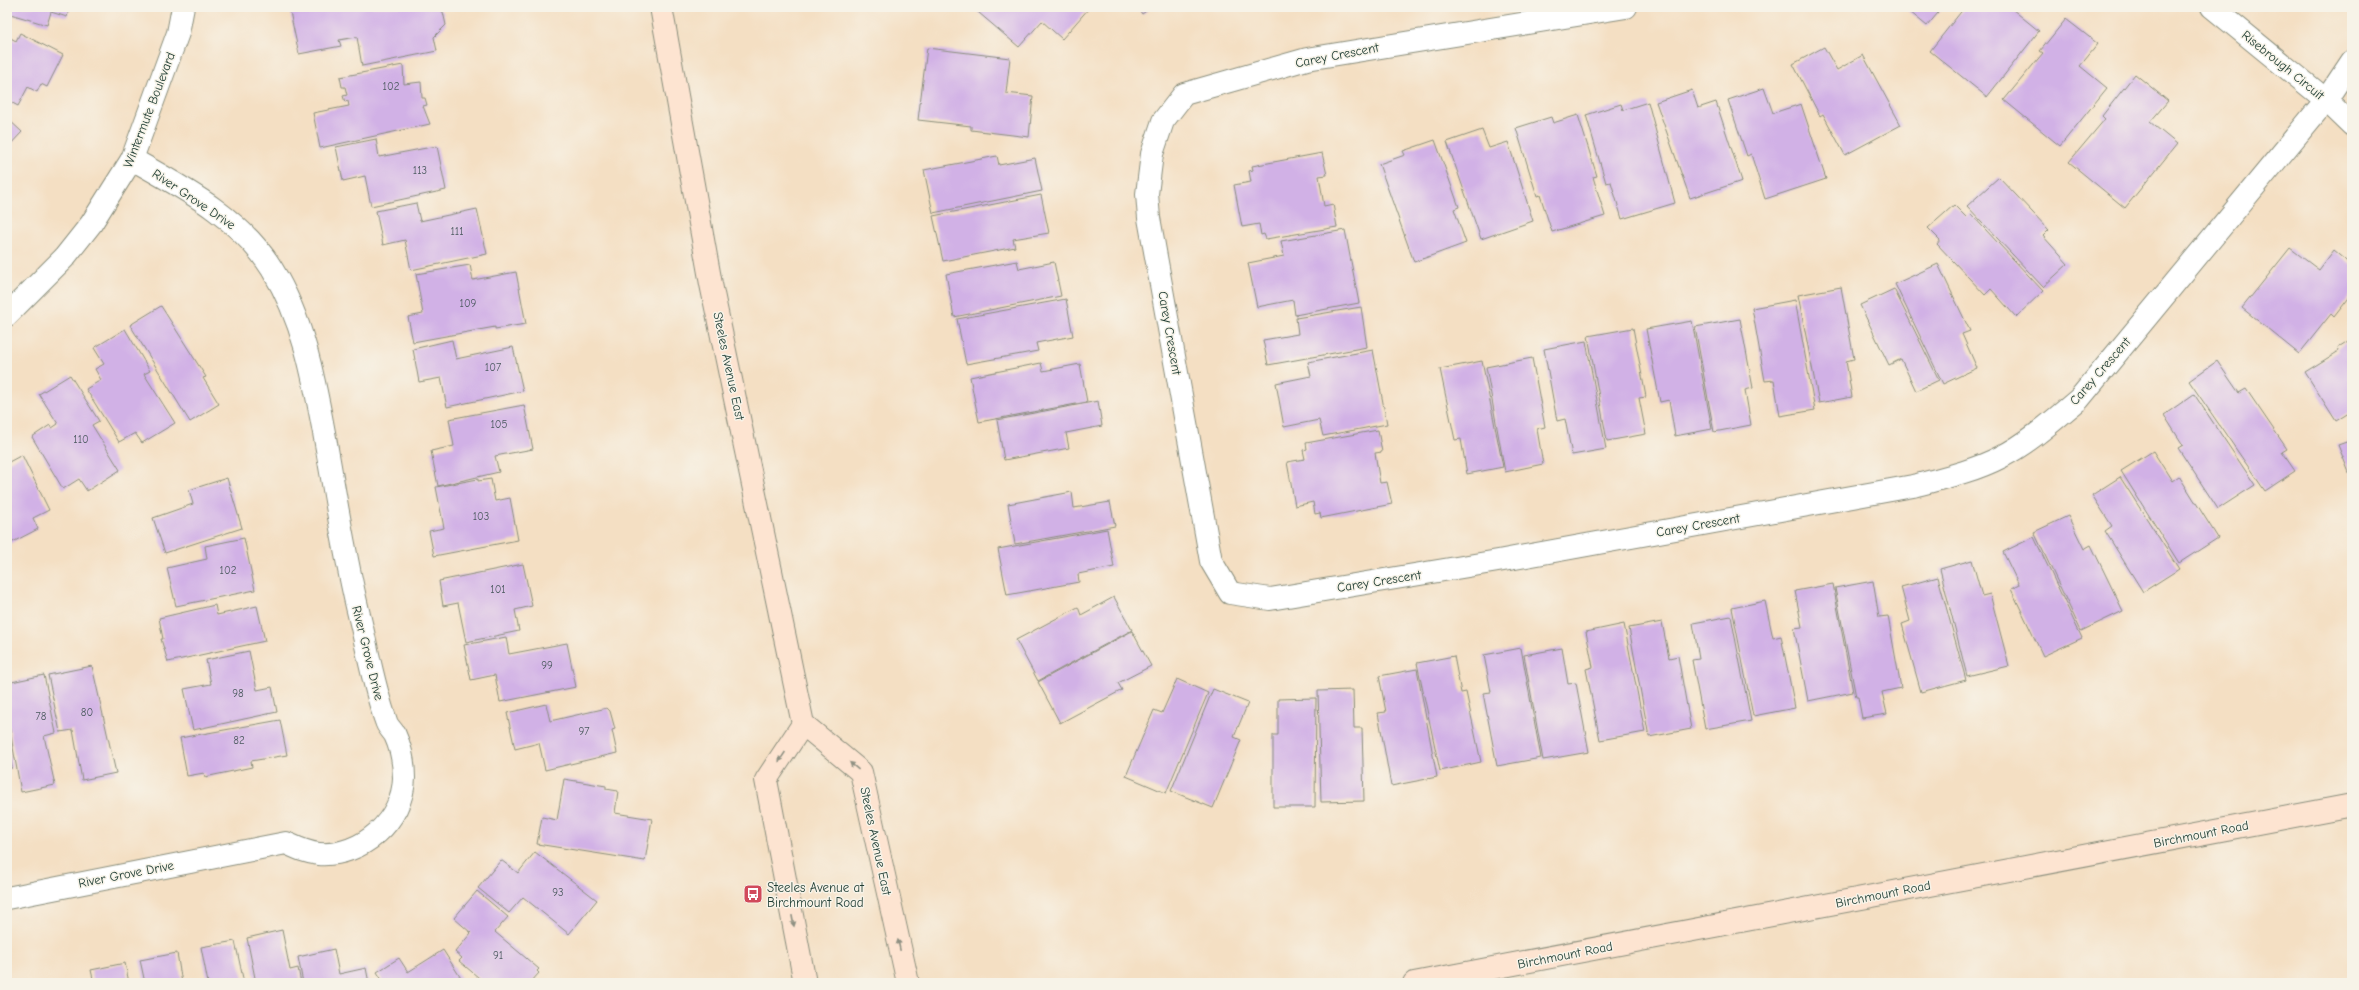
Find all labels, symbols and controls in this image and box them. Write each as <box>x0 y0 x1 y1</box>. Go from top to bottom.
street label: Risebrough Circuit <box>2239 27 2328 104</box>
street label: Carey Crescent <box>1294 39 1381 70</box>
street label: Wintermute Boulevard <box>120 50 178 170</box>
house number: 102 <box>383 80 400 93</box>
house number: 113 <box>413 164 427 177</box>
street label: River Grove Drive <box>150 166 239 233</box>
house number: 111 <box>450 225 464 238</box>
street label: Carey Crescent <box>1155 290 1185 377</box>
house number: 109 <box>460 297 477 310</box>
street label: Steeles Avenue East <box>710 311 748 423</box>
street label: Carey Crescent <box>2067 333 2134 408</box>
house number: 107 <box>485 361 501 374</box>
house number: 105 <box>490 418 508 431</box>
house number: 110 <box>73 433 89 446</box>
house number: 103 <box>473 510 489 523</box>
street label: Carey Crescent <box>1655 510 1742 540</box>
house number: 102 <box>220 564 237 577</box>
street label: Carey Crescent <box>1336 567 1423 595</box>
house number: 101 <box>490 583 506 596</box>
street label: River Grove Drive <box>349 604 387 702</box>
house number: 99 <box>541 659 553 672</box>
house number: 98 <box>232 687 244 700</box>
house number: 80 <box>81 706 93 719</box>
house number: 78 <box>36 710 47 723</box>
house number: 97 <box>578 725 590 738</box>
house number: 82 <box>233 734 245 747</box>
one-way arrow <box>778 752 786 762</box>
one-way arrow <box>849 762 859 771</box>
street label: Steeles Avenue East <box>857 786 895 898</box>
street label: Birchmount Road <box>2152 817 2250 851</box>
street label: River Grove Drive <box>77 857 175 891</box>
street label: Birchmount Road <box>1834 877 1932 911</box>
place label: Steeles Avenue at Birchmount Road <box>767 880 865 910</box>
bus stop icon: Steeles Avenue at Birchmount Road <box>742 883 764 905</box>
house number: 93 <box>552 886 564 899</box>
one-way arrow <box>790 915 796 928</box>
street label: Birchmount Road <box>1516 938 1614 972</box>
one-way arrow <box>896 939 902 951</box>
house number: 91 <box>493 949 503 962</box>

